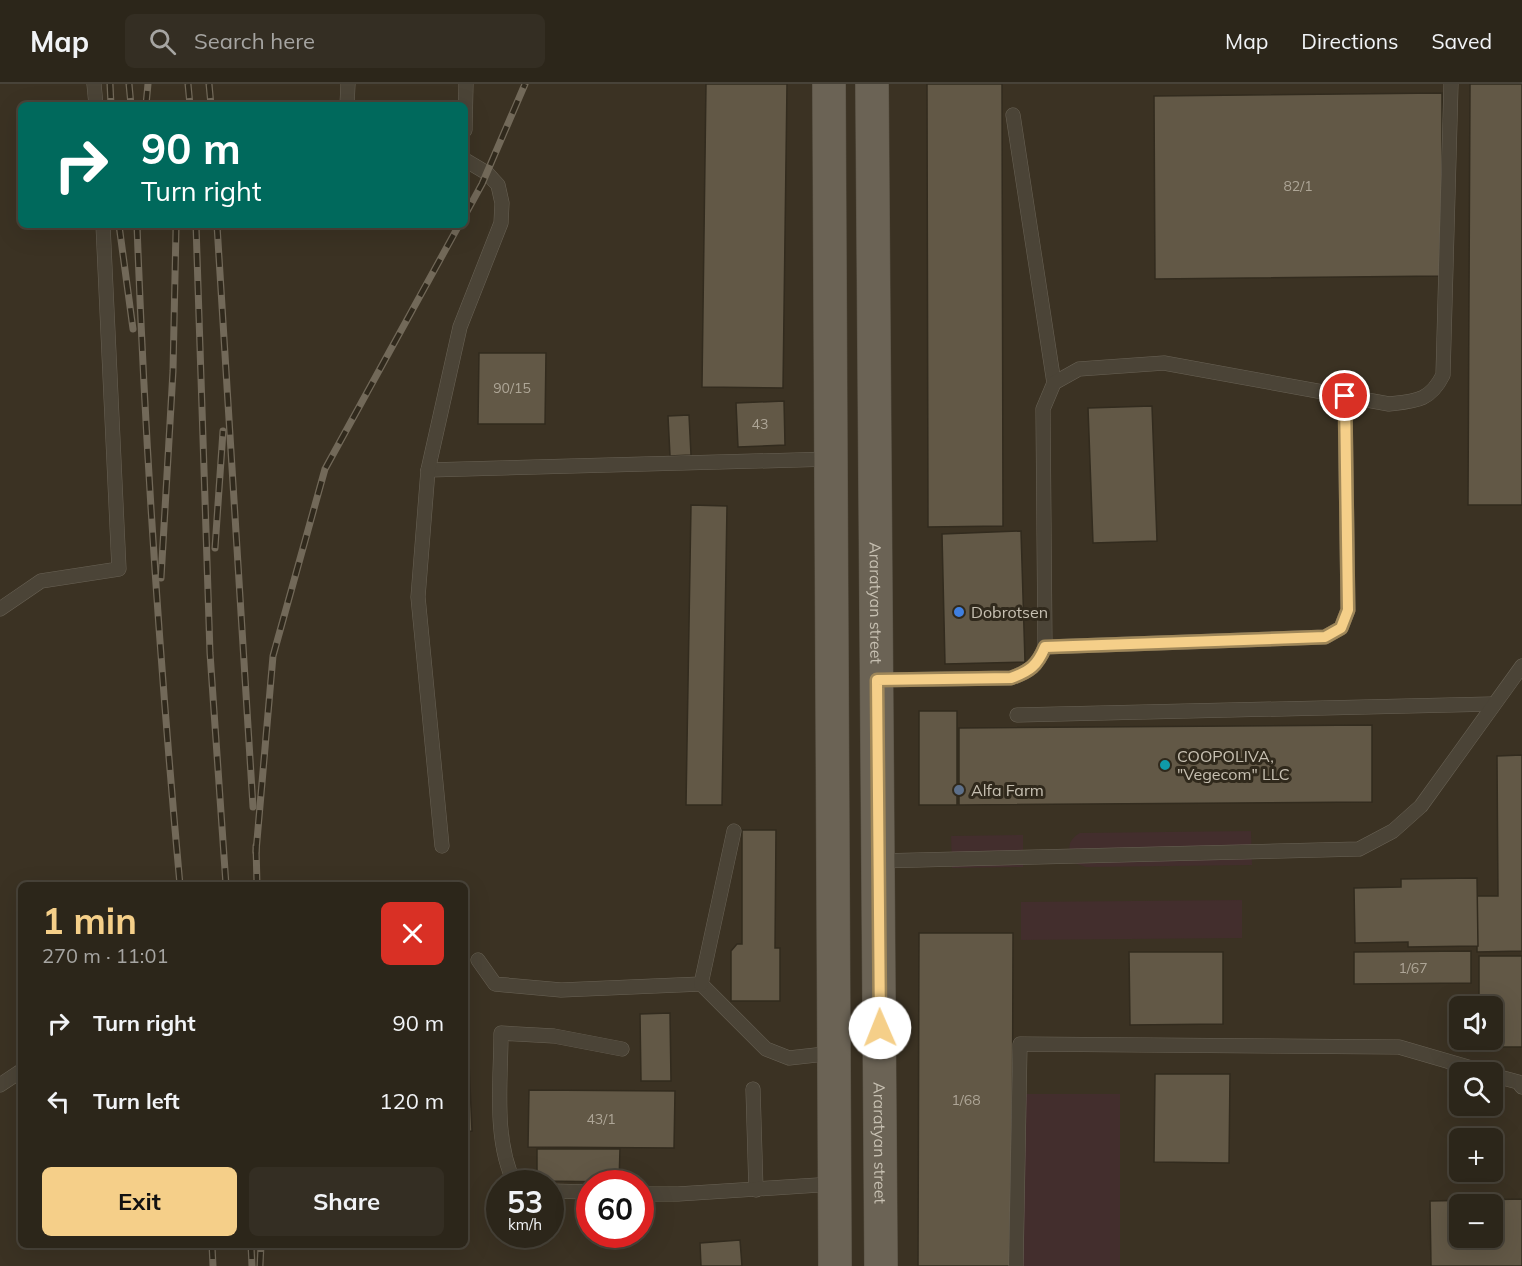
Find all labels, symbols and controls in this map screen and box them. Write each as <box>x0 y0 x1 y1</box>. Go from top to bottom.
search box <box>125 14 545 68</box>
text: Map <box>30 24 89 59</box>
icon: search <box>146 25 179 58</box>
text: Search here <box>194 27 315 55</box>
text: Map <box>1225 28 1268 54</box>
text: Directions <box>1301 28 1398 54</box>
text: Saved <box>1431 28 1492 54</box>
text: 90 m <box>141 122 241 175</box>
icon: right <box>42 126 120 204</box>
text: Turn right <box>141 174 261 208</box>
house number: 82/1 <box>1283 177 1313 195</box>
pin <box>1319 370 1370 421</box>
house number: 90/15 <box>493 379 531 397</box>
icon: arrive <box>1328 379 1361 412</box>
house number: 43 <box>752 415 768 433</box>
street label: Araratyan street <box>865 542 886 664</box>
place label: Dobrotsen <box>971 602 1048 622</box>
marker: Dobrotsen <box>952 605 966 619</box>
place label: COOPOLIVA, "Vegecom" LLC <box>1177 746 1290 784</box>
marker: COOPOLIVA, "Vegecom" LLC <box>1158 758 1172 772</box>
place label: Alfa Farm <box>971 780 1044 800</box>
marker: Alfa Farm <box>952 783 966 797</box>
text: 1 min <box>42 898 137 943</box>
button: close <box>381 902 444 965</box>
text: 270 m · 11:01 <box>42 943 168 968</box>
house number: 1/67 <box>1398 959 1428 977</box>
position arrow <box>848 996 912 1060</box>
map controls <box>1449 996 1503 1248</box>
button: sound <box>1449 996 1503 1050</box>
icon: right <box>42 1007 75 1040</box>
text: Turn right <box>93 1009 196 1037</box>
text: 90 m <box>393 1009 444 1037</box>
button: search <box>1449 1062 1503 1116</box>
street label: Araratyan street <box>870 1082 891 1204</box>
icon: left <box>42 1085 75 1118</box>
text: Turn left <box>93 1087 180 1115</box>
text: 120 m <box>379 1087 444 1115</box>
house number: 1/68 <box>951 1091 981 1109</box>
house number: 43/1 <box>586 1110 616 1128</box>
button: + <box>1449 1128 1503 1182</box>
button: Exit <box>42 1167 237 1236</box>
button: Share <box>249 1167 444 1236</box>
speed limit sign: 60 <box>576 1170 654 1248</box>
text: 53 <box>507 1183 543 1221</box>
button: − <box>1449 1194 1503 1248</box>
text: km/h <box>508 1215 542 1234</box>

